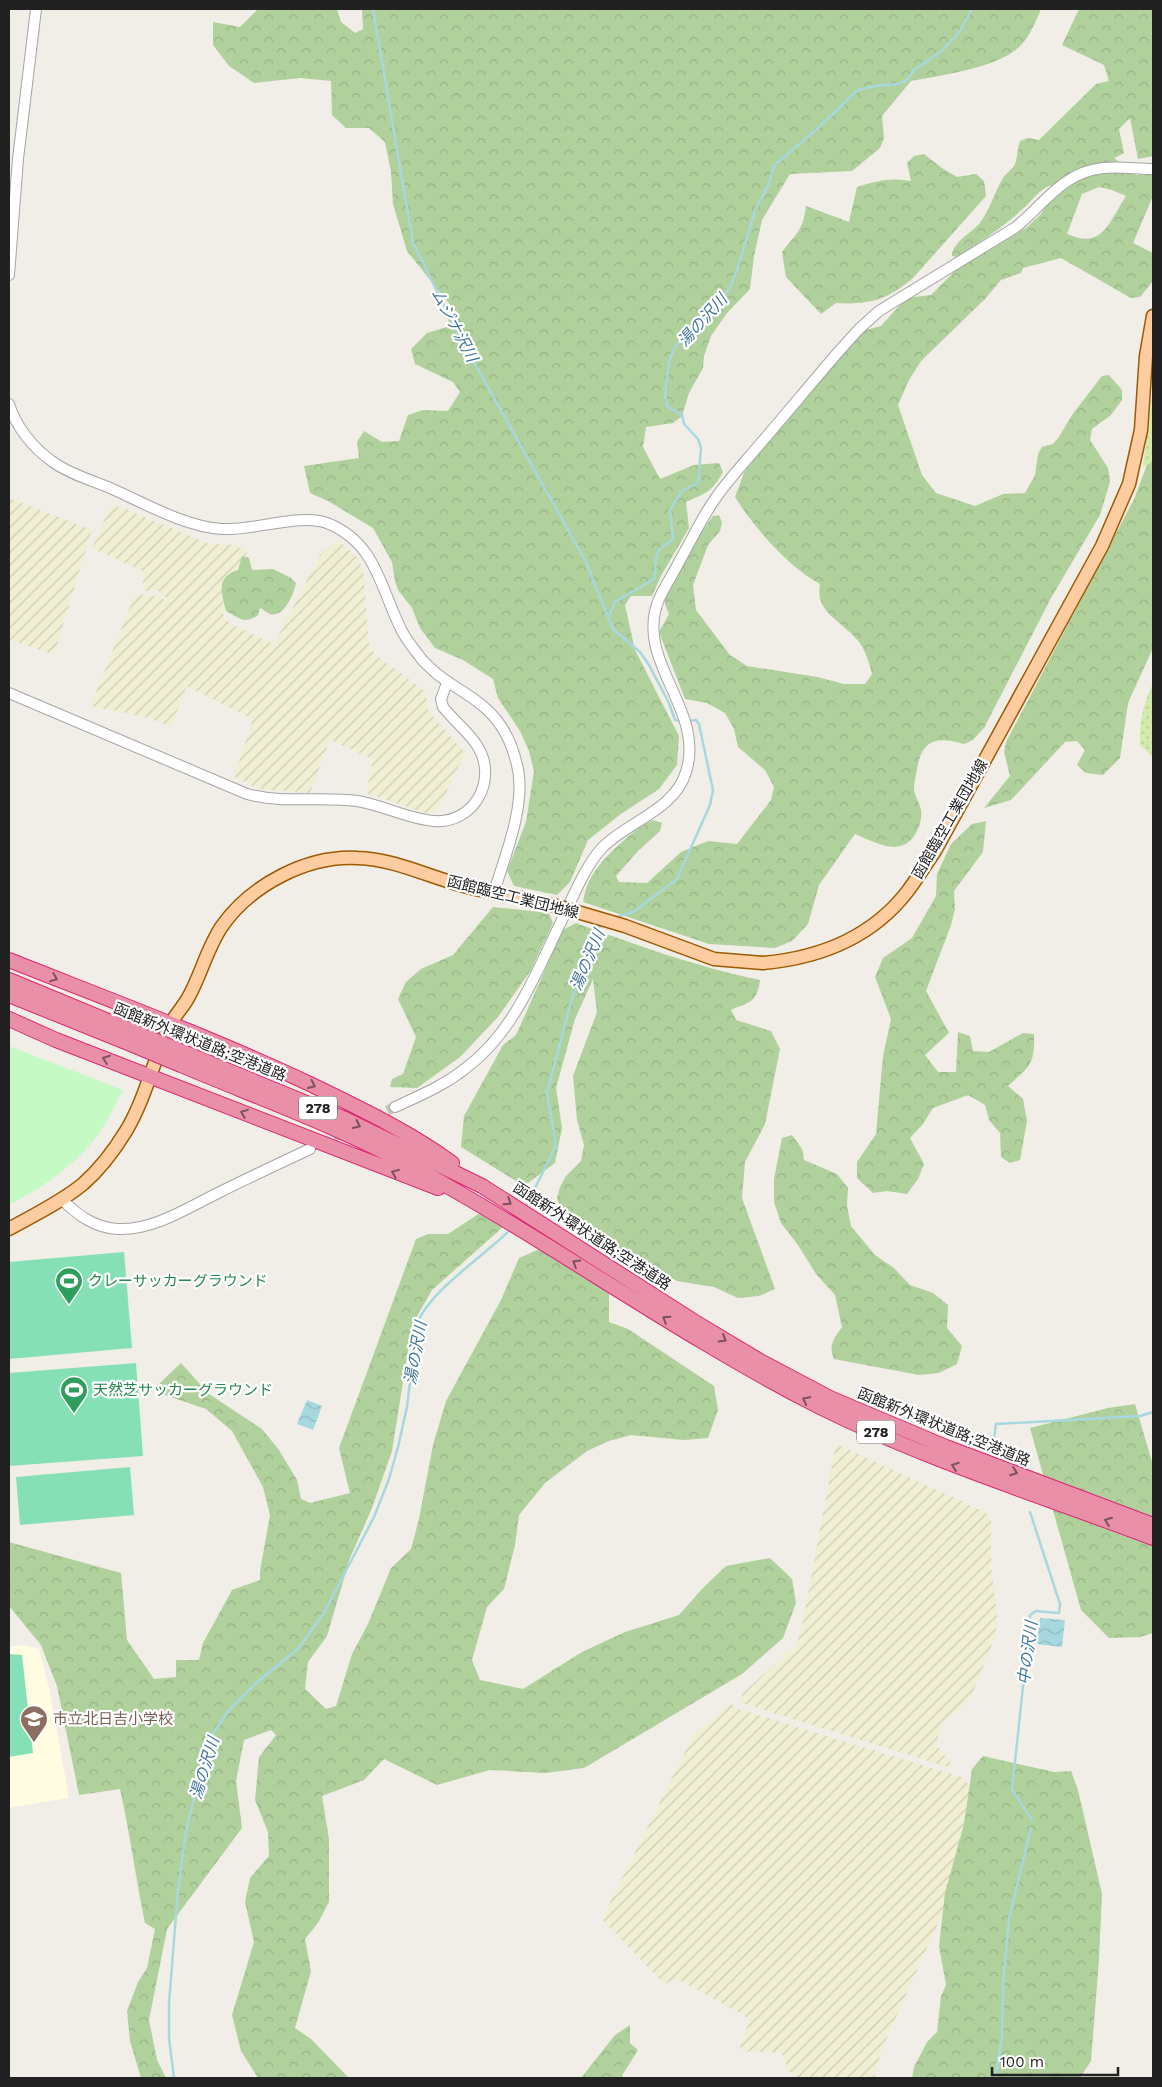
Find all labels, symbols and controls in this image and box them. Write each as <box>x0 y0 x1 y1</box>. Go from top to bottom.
water label: ムジナ沢川 <box>427 285 483 367</box>
water label: 湯の沢川 <box>674 289 732 350</box>
street label: 函館臨空工業団地線 <box>908 756 992 882</box>
street label: 函館臨空工業団地線 <box>445 872 581 922</box>
water label: 湯の沢川 <box>566 925 609 993</box>
one-way arrow <box>49 972 58 982</box>
street label: 函館新外環状道路;空港道路 <box>111 999 289 1085</box>
one-way arrow <box>102 1055 111 1065</box>
one-way arrow <box>307 1079 316 1089</box>
road number: 278 <box>299 1096 337 1120</box>
one-way arrow <box>240 1108 249 1119</box>
one-way arrow <box>352 1119 361 1129</box>
one-way arrow <box>391 1168 399 1178</box>
street label: 函館新外環状道路;空港道路 <box>510 1178 674 1294</box>
one-way arrow <box>502 1196 512 1205</box>
one-way arrow <box>572 1259 581 1269</box>
sports icon: クレーサッカーグラウンド <box>54 1266 84 1305</box>
place label: クレーサッカーグラウンド <box>88 1272 268 1290</box>
one-way arrow <box>662 1315 671 1325</box>
water label: 湯の沢川 <box>401 1318 431 1386</box>
one-way arrow <box>718 1332 727 1342</box>
sports icon: 天然芝サッカーグラウンド <box>59 1375 89 1414</box>
place label: 天然芝サッカーグラウンド <box>93 1381 273 1399</box>
street label: 函館新外環状道路;空港道路 <box>855 1384 1033 1470</box>
one-way arrow <box>803 1396 812 1406</box>
road number: 278 <box>857 1420 895 1444</box>
one-way arrow <box>951 1462 959 1472</box>
one-way arrow <box>1009 1466 1017 1476</box>
one-way arrow <box>1104 1517 1113 1527</box>
water label: 中の沢川 <box>1014 1618 1041 1686</box>
school or university icon: 市立北日吉小学校 <box>19 1704 49 1743</box>
place label: 市立北日吉小学校 <box>53 1710 173 1728</box>
water label: 湯の沢川 <box>186 1733 224 1802</box>
scale bar <box>992 2044 1118 2076</box>
text: 100 m <box>1000 2053 1044 2071</box>

